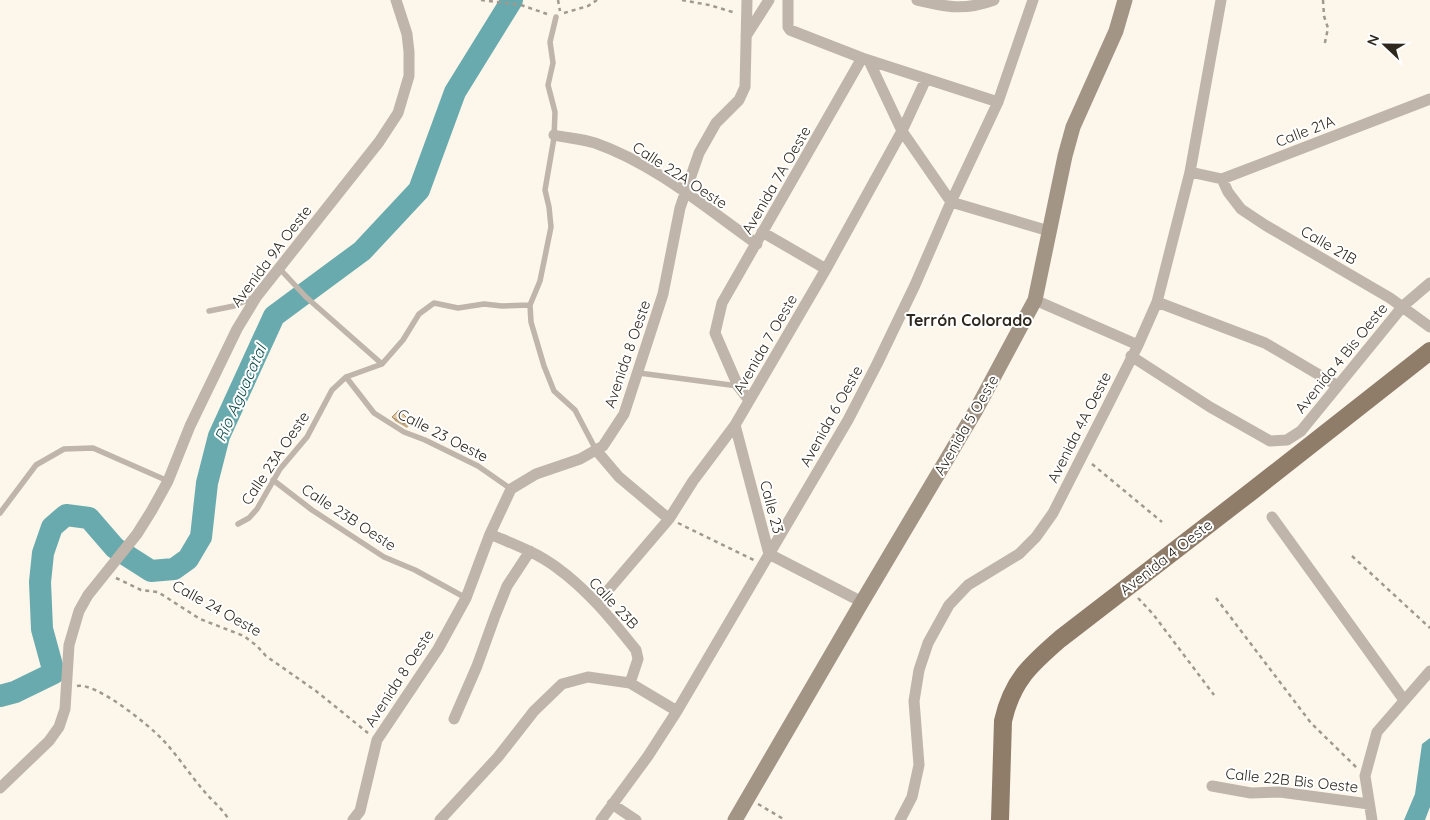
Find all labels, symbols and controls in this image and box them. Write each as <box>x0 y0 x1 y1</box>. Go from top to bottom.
north arrow <box>1360 20 1410 70</box>
text: N <box>1363 32 1383 48</box>
street label: Calle 21A <box>1273 111 1338 151</box>
street label: Avenida 7A Oeste <box>737 122 815 238</box>
street label: Calle 22A Oeste <box>629 137 731 213</box>
street label: Avenida 9A Oeste <box>227 201 315 311</box>
street label: Calle 21B <box>1297 221 1361 269</box>
street label: Avenida 7 Oeste <box>729 291 801 397</box>
street label: Avenida 8 Oeste <box>600 298 654 410</box>
street label: Avenida 4 Bis Oeste <box>1291 299 1391 417</box>
district label: Terrón Colorado <box>906 310 1032 330</box>
water label: Río Aguacatal <box>210 339 271 445</box>
street label: Avenida 6 Oeste <box>795 362 867 470</box>
street label: Avenida 4A Oeste <box>1043 368 1115 486</box>
street label: Avenida 5 Oeste <box>930 371 1002 479</box>
street label: Calle 23 Oeste <box>395 404 491 466</box>
street label: Calle 23A Oeste <box>237 408 313 508</box>
street label: Calle 23 <box>756 478 788 536</box>
street label: Calle 23B Oeste <box>298 479 400 555</box>
street label: Avenida 4 Oeste <box>1116 515 1216 599</box>
street label: Calle 23B <box>585 573 643 633</box>
street label: Calle 24 Oeste <box>169 576 265 640</box>
street label: Avenida 8 Oeste <box>360 626 438 730</box>
street label: Calle 22B Bis Oeste <box>1225 764 1359 796</box>

